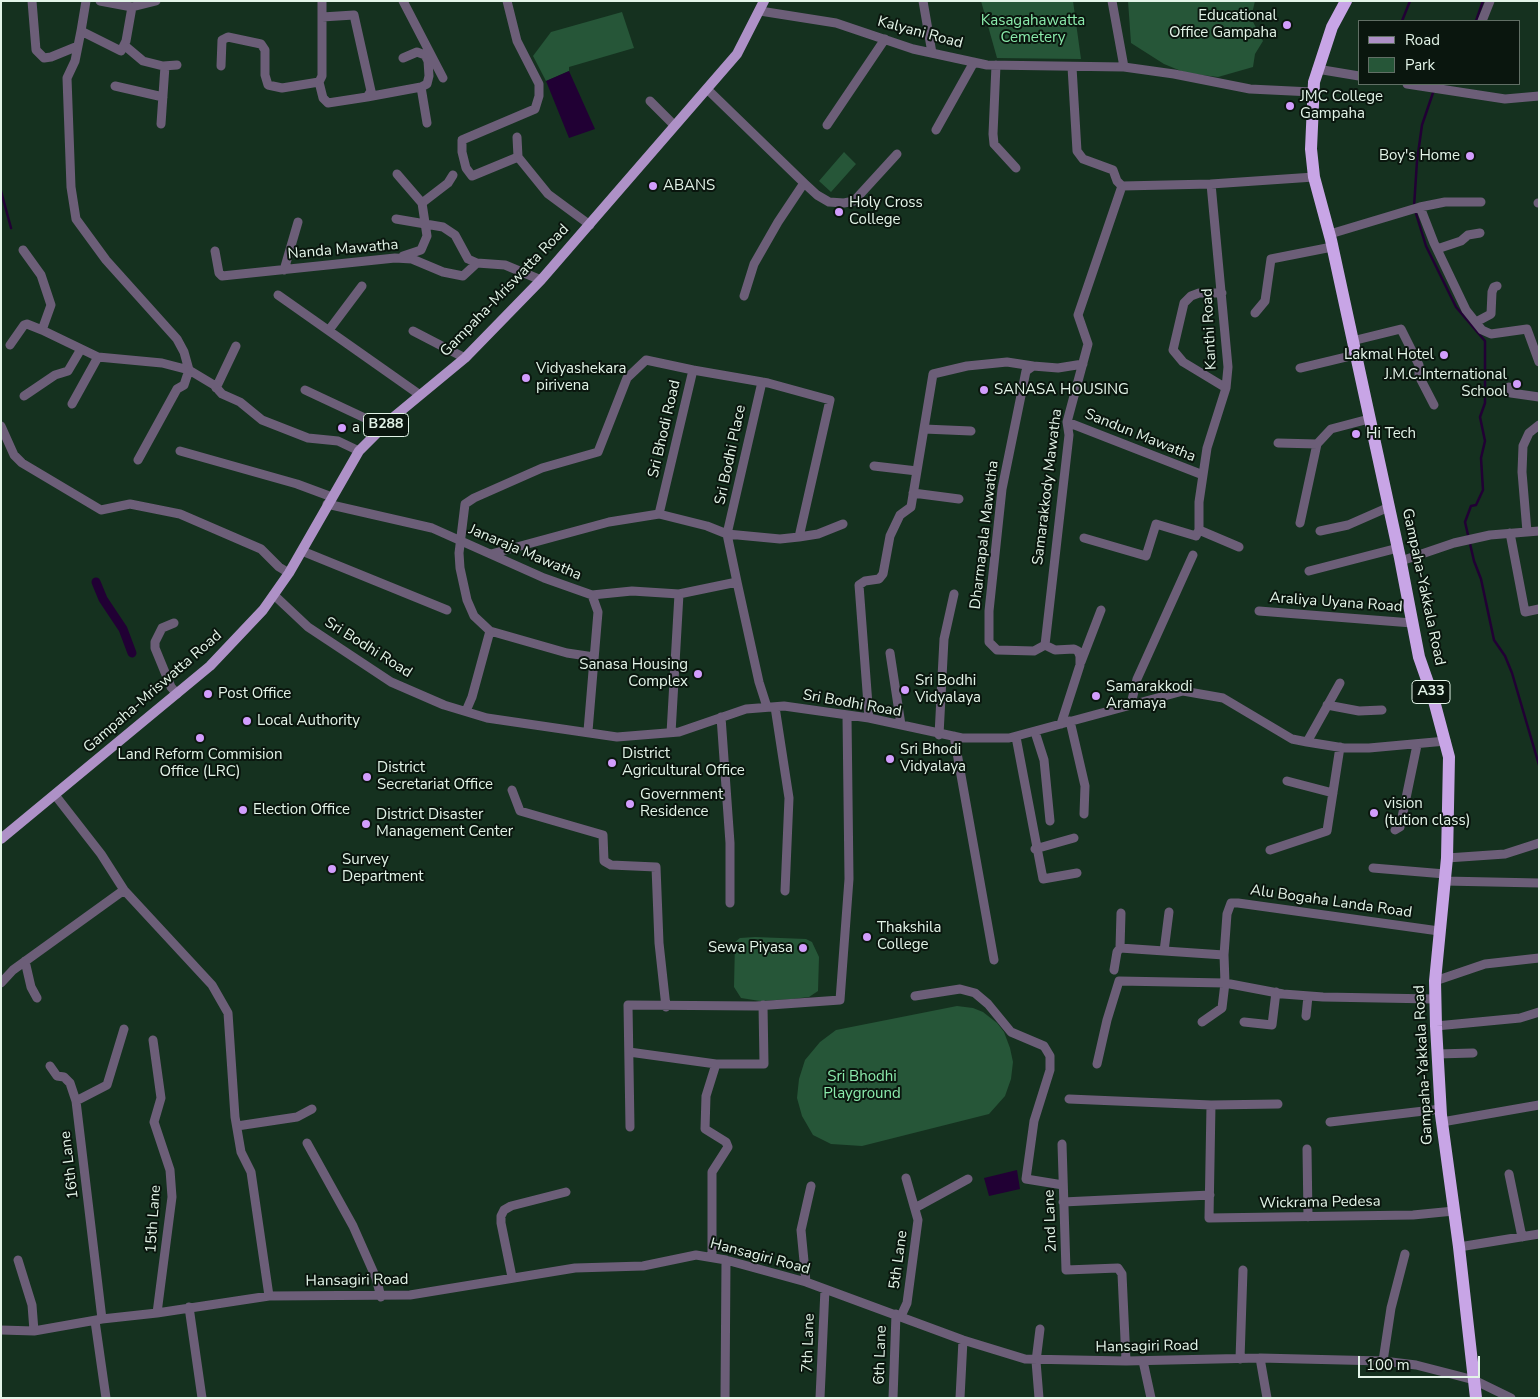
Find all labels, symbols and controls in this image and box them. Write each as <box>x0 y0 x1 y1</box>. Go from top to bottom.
place label: Educational Office Gampaha <box>1169 7 1277 42</box>
park label: Kasagahawatta Cemetery <box>981 12 1085 47</box>
street label: Kalyani Road <box>875 13 965 53</box>
marker: Educational Office Gampaha <box>1281 19 1293 31</box>
legend <box>1358 20 1520 85</box>
text: Road <box>1405 30 1440 50</box>
text: Park <box>1405 55 1435 75</box>
place label: JMC College Gampaha <box>1300 88 1383 123</box>
marker: JMC College Gampaha <box>1284 100 1296 112</box>
place label: Boy's Home <box>1379 147 1460 165</box>
marker: Boy's Home <box>1464 150 1476 162</box>
place label: ABANS <box>663 177 715 195</box>
marker: ABANS <box>647 180 659 192</box>
place label: Holy Cross College <box>849 194 923 229</box>
marker: Holy Cross College <box>833 206 845 218</box>
street label: Gampaha-Mriswatta Road <box>437 221 573 361</box>
street label: Nanda Mawatha <box>287 236 399 264</box>
street label: Kanthi Road <box>1199 288 1221 370</box>
place label: Lakmal Hotel <box>1344 346 1434 364</box>
marker: Lakmal Hotel <box>1438 349 1450 361</box>
place label: Vidyashekara pirivena <box>536 360 626 395</box>
place label: J.M.C.International School <box>1384 366 1507 401</box>
marker: Vidyashekara pirivena <box>520 372 532 384</box>
street label: Sri Bhodi Road <box>645 378 685 480</box>
marker: J.M.C.International School <box>1511 378 1523 390</box>
place label: SANASA HOUSING <box>994 381 1129 399</box>
marker: SANASA HOUSING <box>978 384 990 396</box>
street label: Sri Bodhi Place <box>712 403 750 507</box>
street label: Sandun Mawatha <box>1082 406 1198 466</box>
street label: Samarakkody Mawatha <box>1029 408 1067 566</box>
road number: B288 <box>364 414 408 436</box>
place label: a <box>352 419 360 437</box>
marker: a <box>336 422 348 434</box>
place label: Hi Tech <box>1366 425 1416 443</box>
marker: Hi Tech <box>1350 428 1362 440</box>
street label: Dharmapala Mawatha <box>967 460 1003 610</box>
street label: Gampaha-Yakkala Road <box>1398 507 1448 667</box>
street label: Janaraja Mawatha <box>466 521 584 585</box>
street label: Araliya Uyana Road <box>1269 589 1403 617</box>
street label: Sri Bodhi Road <box>321 614 415 682</box>
street label: Gampaha-Mriswatta Road <box>80 627 226 757</box>
place label: Sanasa Housing Complex <box>579 656 688 691</box>
marker: Sanasa Housing Complex <box>692 668 704 680</box>
place label: Sri Bodhi Vidyalaya <box>915 672 981 707</box>
place label: Samarakkodi Aramaya <box>1106 678 1193 713</box>
road number: A33 <box>1412 680 1450 704</box>
marker: Sri Bodhi Vidyalaya <box>899 684 911 696</box>
place label: Post Office <box>218 685 291 703</box>
street label: Sri Bodhi Road <box>801 686 903 722</box>
marker: Post Office <box>202 688 214 700</box>
marker: Samarakkodi Aramaya <box>1090 690 1102 702</box>
place label: Local Authority <box>257 712 360 730</box>
marker: Local Authority <box>241 715 253 727</box>
marker: Land Reform Commision Office (LRC) <box>194 732 206 744</box>
place label: Sri Bhodi Vidyalaya <box>900 741 966 776</box>
place label: District Agricultural Office <box>622 745 745 780</box>
place label: Land Reform Commision Office (LRC) <box>118 746 282 781</box>
marker: Sri Bhodi Vidyalaya <box>884 753 896 765</box>
marker: District Agricultural Office <box>606 757 618 769</box>
place label: District Secretariat Office <box>377 759 493 794</box>
marker: District Secretariat Office <box>361 771 373 783</box>
place label: Government Residence <box>640 786 723 821</box>
place label: vision (tution class) <box>1384 795 1470 830</box>
marker: Government Residence <box>624 798 636 810</box>
place label: Election Office <box>253 801 350 819</box>
marker: Election Office <box>237 804 249 816</box>
place label: District Disaster Management Center <box>376 806 513 841</box>
marker: vision (tution class) <box>1368 807 1380 819</box>
marker: District Disaster Management Center <box>360 818 372 830</box>
place label: Survey Department <box>342 851 423 886</box>
marker: Survey Department <box>326 863 338 875</box>
street label: Alu Bogaha Landa Road <box>1249 882 1413 922</box>
place label: Thakshila College <box>877 919 941 954</box>
marker: Thakshila College <box>861 931 873 943</box>
place label: Sewa Piyasa <box>708 939 793 957</box>
marker: Sewa Piyasa <box>797 942 809 954</box>
street label: Gampaha-Yakkala Road <box>1411 985 1437 1145</box>
park label: Sri Bhodhi Playground <box>823 1068 901 1103</box>
street label: 16th Lane <box>57 1130 83 1200</box>
street label: 15th Lane <box>143 1184 165 1254</box>
street label: 2nd Lane <box>1041 1189 1061 1253</box>
street label: Wickrama Pedesa <box>1259 1193 1381 1213</box>
street label: 5th Lane <box>886 1229 912 1291</box>
street label: Hansagiri Road <box>708 1235 812 1279</box>
street label: Hansagiri Road <box>305 1271 409 1291</box>
street label: 7th Lane <box>799 1313 819 1373</box>
street label: 6th Lane <box>871 1325 891 1385</box>
street label: Hansagiri Road <box>1095 1337 1199 1357</box>
scale bar <box>1360 1346 1482 1378</box>
text: 100 m <box>1366 1355 1410 1375</box>

